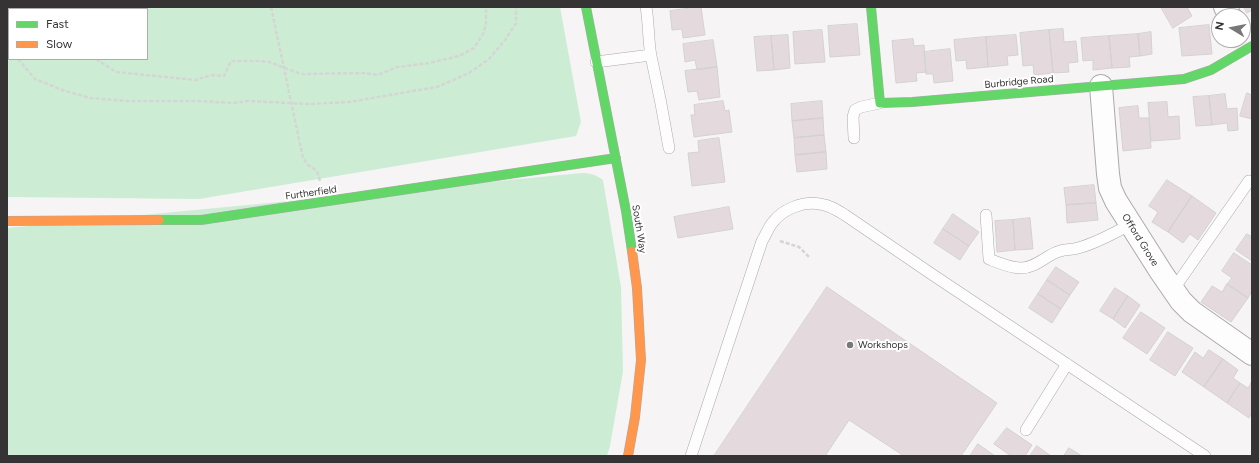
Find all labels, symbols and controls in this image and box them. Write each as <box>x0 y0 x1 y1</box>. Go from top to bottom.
legend <box>8 8 148 60</box>
north arrow <box>1211 8 1251 48</box>
text: Fast <box>46 17 69 31</box>
text: N <box>1213 21 1227 31</box>
text: Slow <box>46 37 72 51</box>
street label: Burbridge Road <box>984 73 1054 91</box>
street label: Furtherfield <box>284 183 338 203</box>
street label: South Way <box>629 204 649 254</box>
street label: Offord Grove <box>1119 211 1161 269</box>
place label: Workshops <box>858 339 908 351</box>
marker: Workshops <box>845 340 855 350</box>

